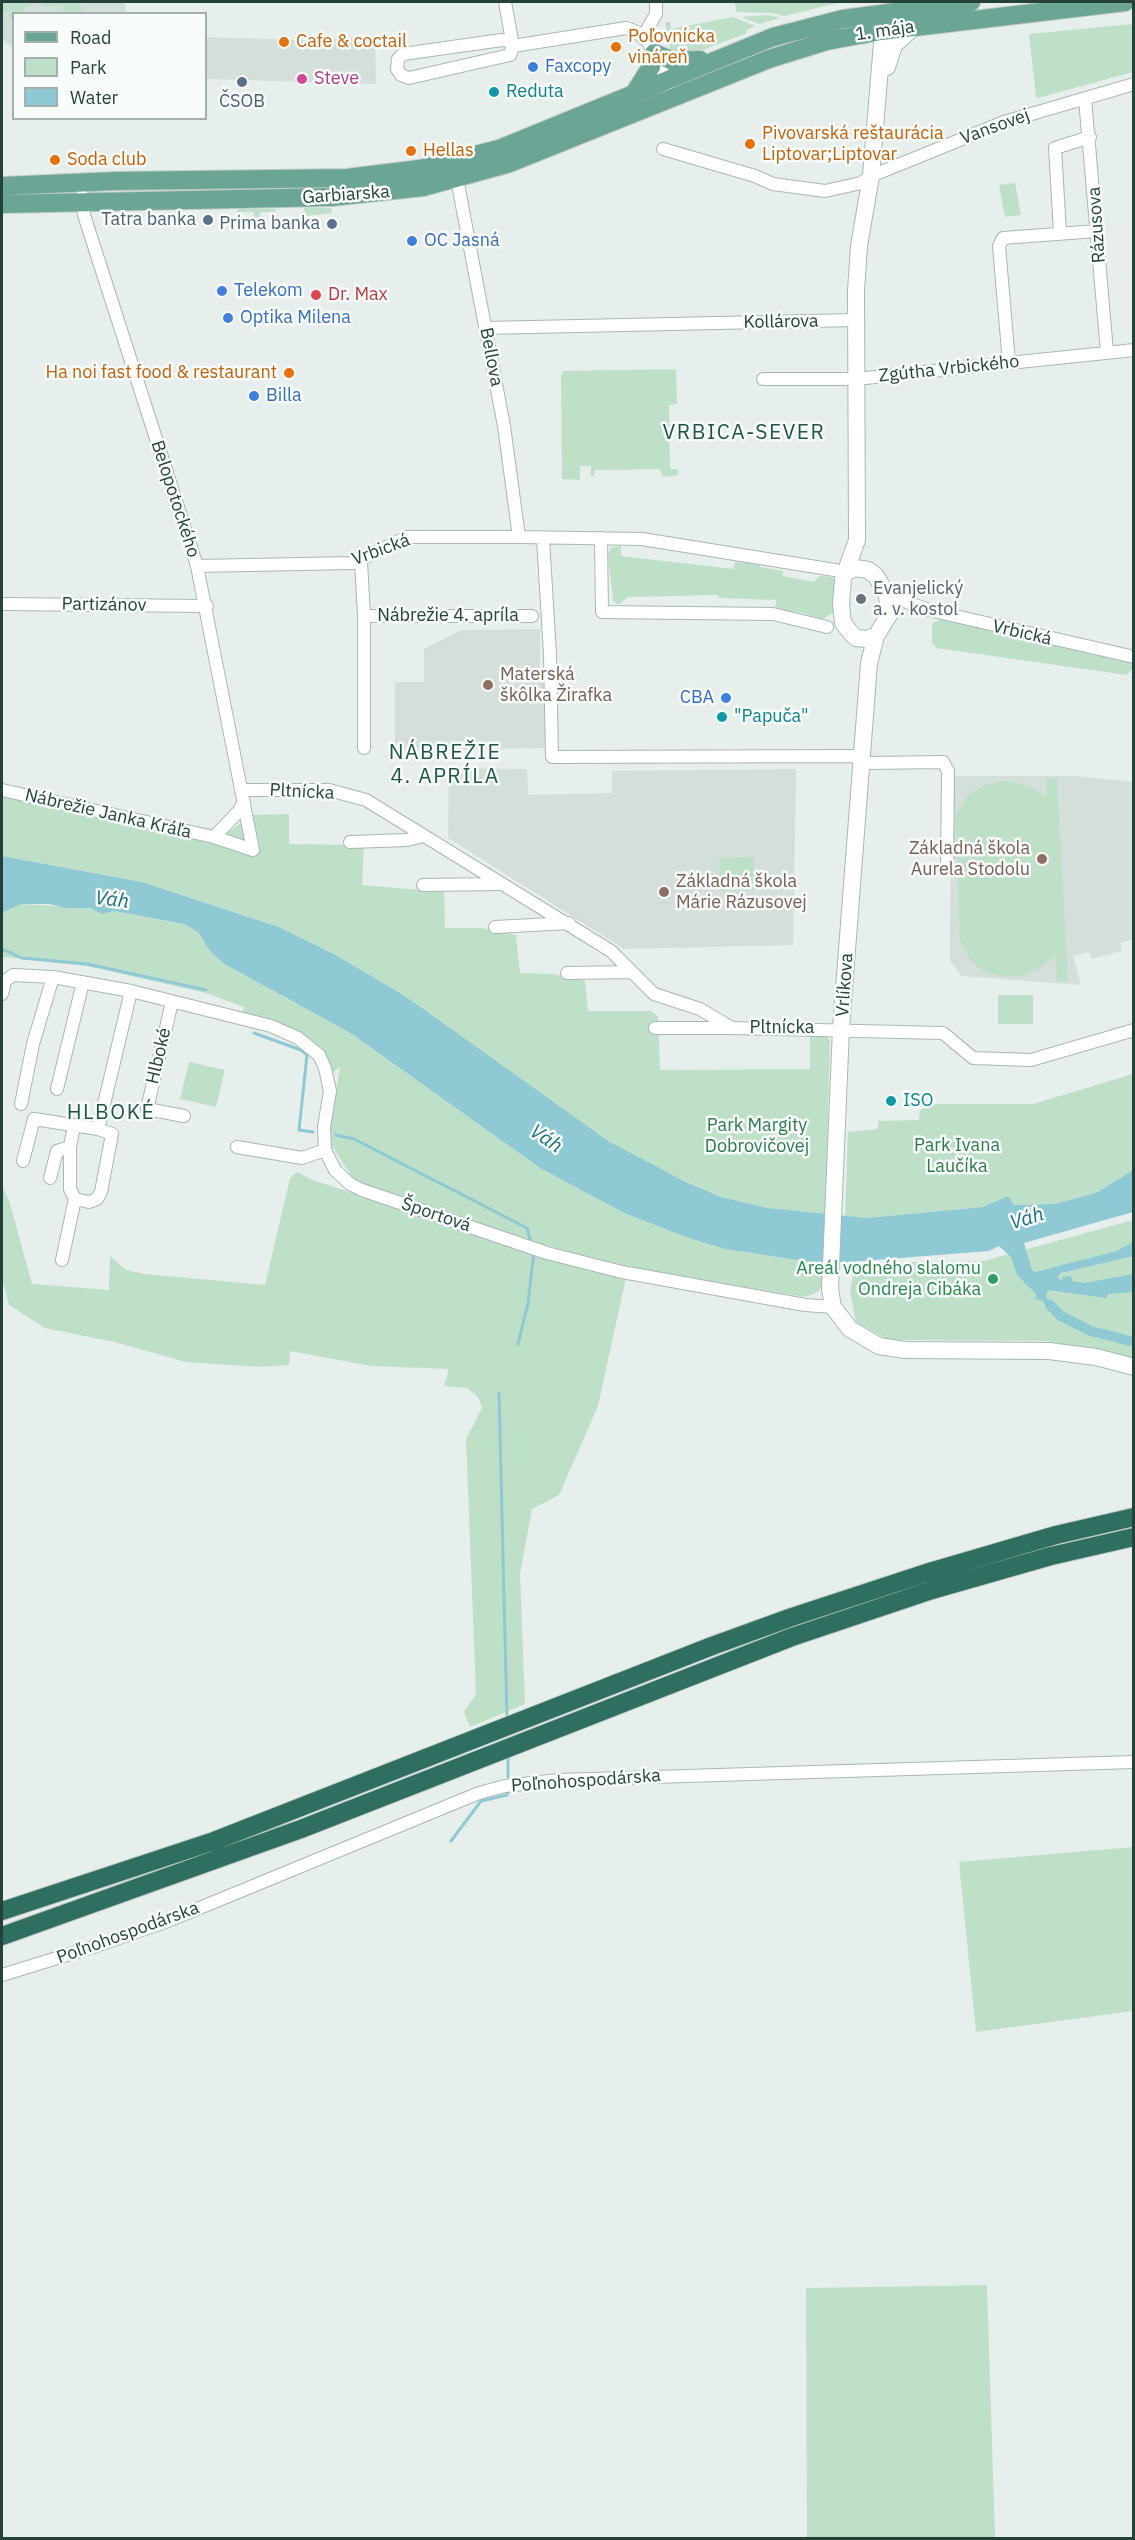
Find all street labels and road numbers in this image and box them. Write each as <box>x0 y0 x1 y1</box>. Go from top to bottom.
street label: 1. mája <box>854 16 916 46</box>
street label: Vansovej <box>957 105 1033 149</box>
street label: Garbiarska <box>302 181 390 209</box>
street label: Rázusova <box>1084 186 1110 264</box>
street label: Kollárova <box>743 311 819 333</box>
street label: Bellova <box>475 326 507 388</box>
street label: Zgútha Vrbického <box>878 351 1020 387</box>
street label: Belopotockého <box>146 438 204 560</box>
street label: Vrbická <box>349 530 413 570</box>
street label: Partizánov <box>61 593 147 617</box>
street label: Nábrežie 4. apríla <box>377 605 519 627</box>
street label: Vrbická <box>990 616 1054 650</box>
street label: Pltnícka <box>269 780 335 804</box>
street label: Nábrežie Janka Kráľa <box>23 784 193 844</box>
street label: Vrlíkova <box>832 952 858 1018</box>
street label: Pltnícka <box>750 1017 814 1039</box>
street label: Hlboké <box>142 1026 176 1086</box>
street label: Športová <box>398 1193 474 1237</box>
street label: Poľnohospodárska <box>510 1765 662 1797</box>
street label: Poľnohospodárska <box>54 1897 202 1969</box>

